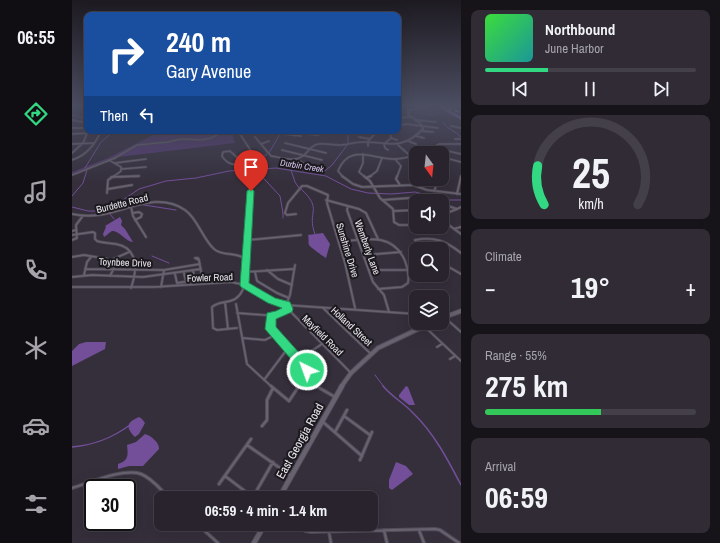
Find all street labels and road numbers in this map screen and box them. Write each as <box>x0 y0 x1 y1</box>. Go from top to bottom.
street label: Burdette Road <box>95 191 149 216</box>
street label: Wemberly Lane <box>352 218 384 277</box>
street label: Sunshine Drive <box>333 221 362 279</box>
street label: Toynbee Drive <box>98 255 152 270</box>
street label: Fowler Road <box>187 270 233 285</box>
street label: Holland Street <box>328 304 376 349</box>
street label: Mayfield Road <box>299 312 346 359</box>
street label: East Georgia Road <box>273 400 327 482</box>

